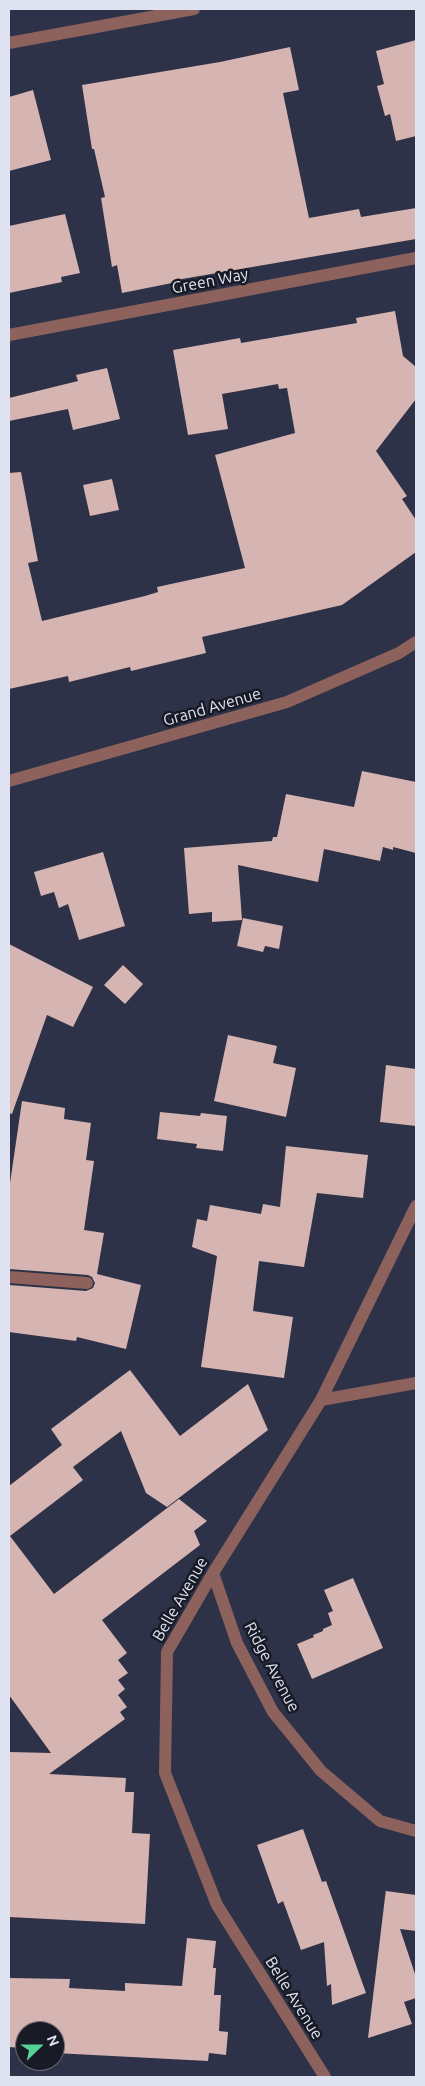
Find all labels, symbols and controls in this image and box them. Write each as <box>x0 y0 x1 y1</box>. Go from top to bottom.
street label: Green Way <box>170 264 250 298</box>
street label: Grand Avenue <box>161 684 263 730</box>
street label: Belle Avenue <box>148 1554 212 1644</box>
street label: Ridge Avenue <box>240 1619 304 1715</box>
street label: Belle Avenue <box>261 1953 327 2043</box>
north arrow <box>15 2021 65 2071</box>
text: N <box>44 2033 62 2049</box>

